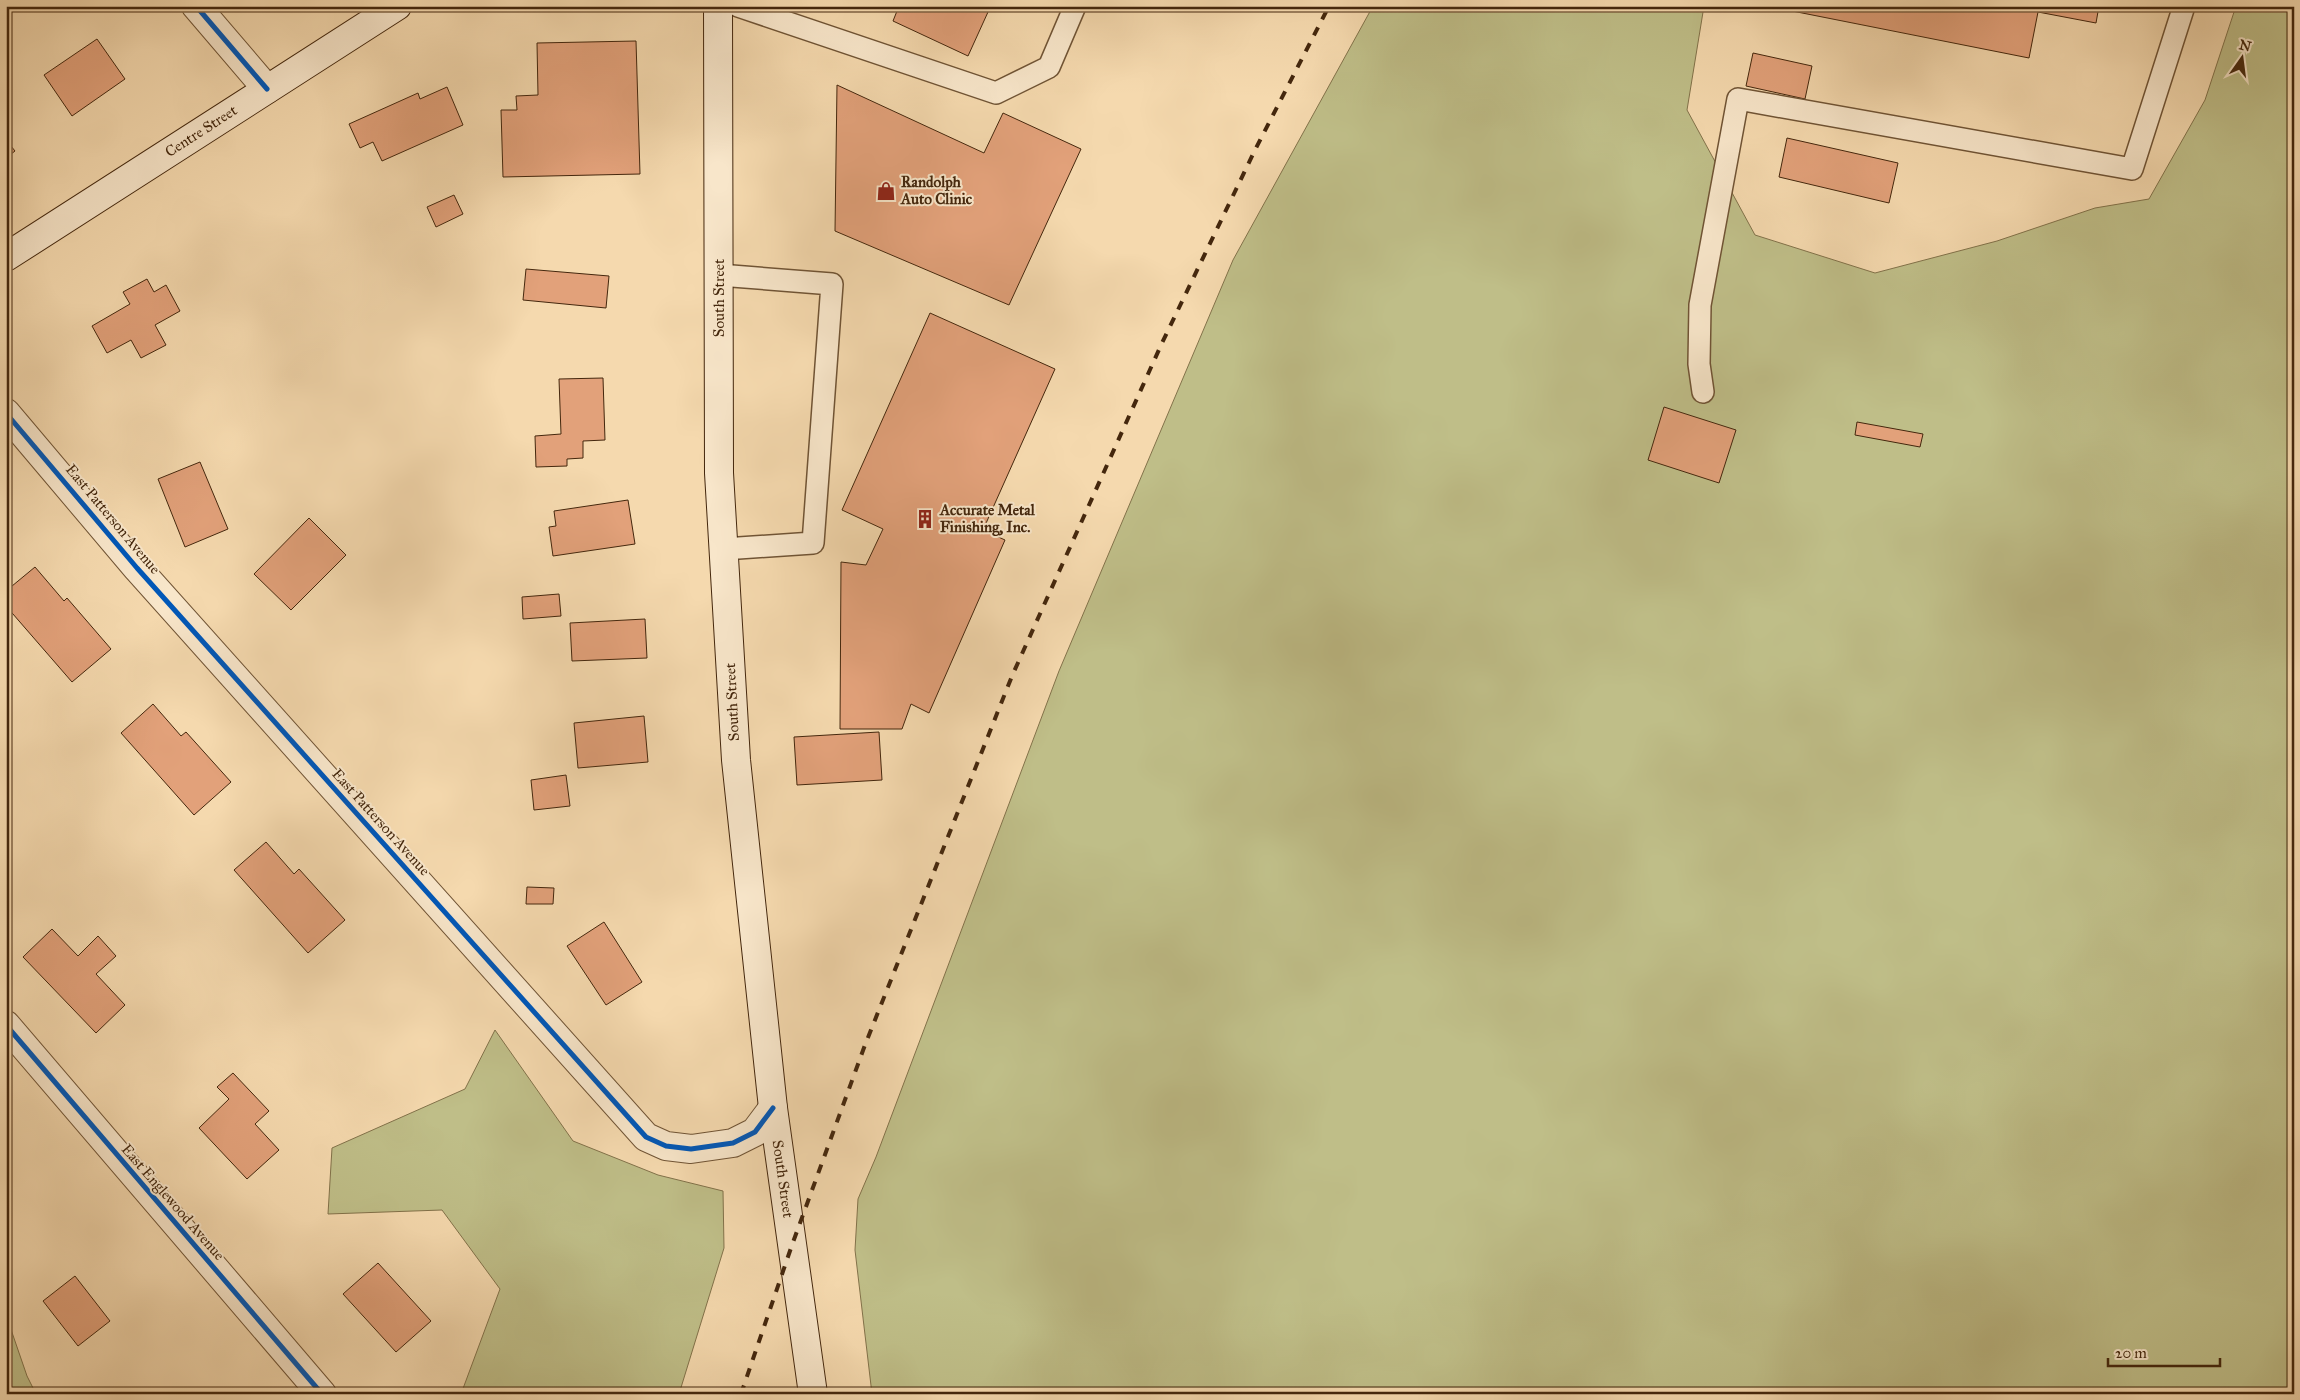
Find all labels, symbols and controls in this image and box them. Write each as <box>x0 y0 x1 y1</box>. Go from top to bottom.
north arrow <box>2218 32 2268 82</box>
text: N <box>2237 36 2253 56</box>
street label: Centre Street <box>162 101 241 161</box>
place label: Randolph Auto Clinic <box>900 173 973 208</box>
shop icon: Randolph Auto Clinic <box>875 180 897 202</box>
street label: South Street <box>710 258 728 337</box>
street label: East Patterson Avenue <box>62 460 164 578</box>
place label: Accurate Metal Finishing, Inc. <box>939 501 1036 537</box>
building icon: Accurate Metal Finishing, Inc. <box>914 508 936 530</box>
street label: South Street <box>721 662 743 742</box>
street label: East Patterson Avenue <box>328 765 434 879</box>
street label: South Street <box>769 1139 797 1220</box>
street label: East Englewood Avenue <box>118 1140 228 1264</box>
scale bar <box>2108 1335 2220 1367</box>
text: 20 m <box>2115 1344 2147 1362</box>

